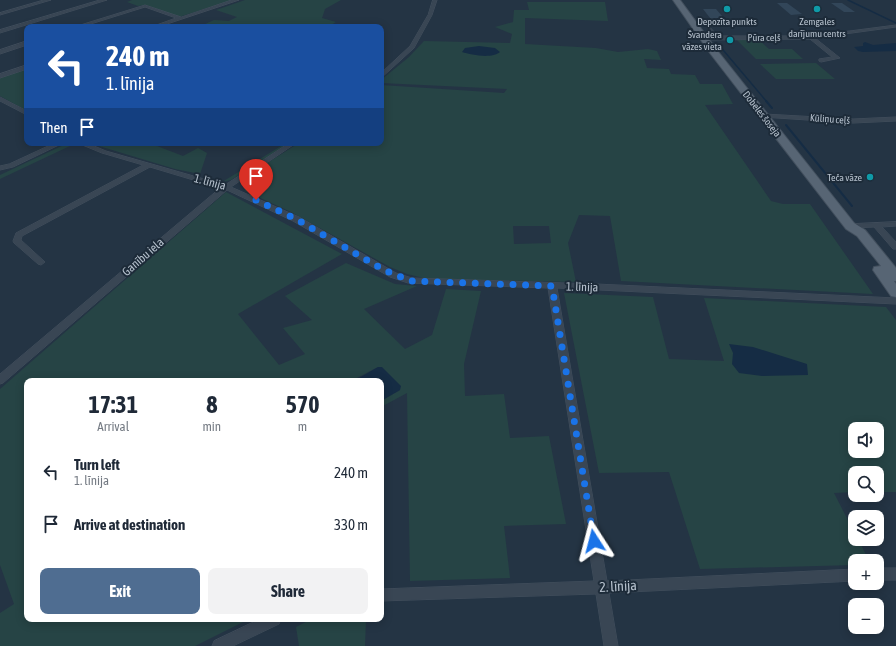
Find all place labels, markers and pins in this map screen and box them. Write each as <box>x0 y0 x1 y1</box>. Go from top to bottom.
marker: Depozīta punkts <box>722 4 732 14</box>
marker: Zemgales darījumu centrs <box>812 4 822 14</box>
place label: Depozīta punkts <box>697 16 757 27</box>
place label: Zemgales darījumu centrs <box>788 16 846 39</box>
place label: Švandera vāzes vieta <box>682 29 722 52</box>
marker: Švandera vāzes vieta <box>725 35 735 45</box>
pin <box>239 159 273 200</box>
place label: Teča vāze <box>827 172 862 183</box>
marker: Teča vāze <box>865 172 875 182</box>

